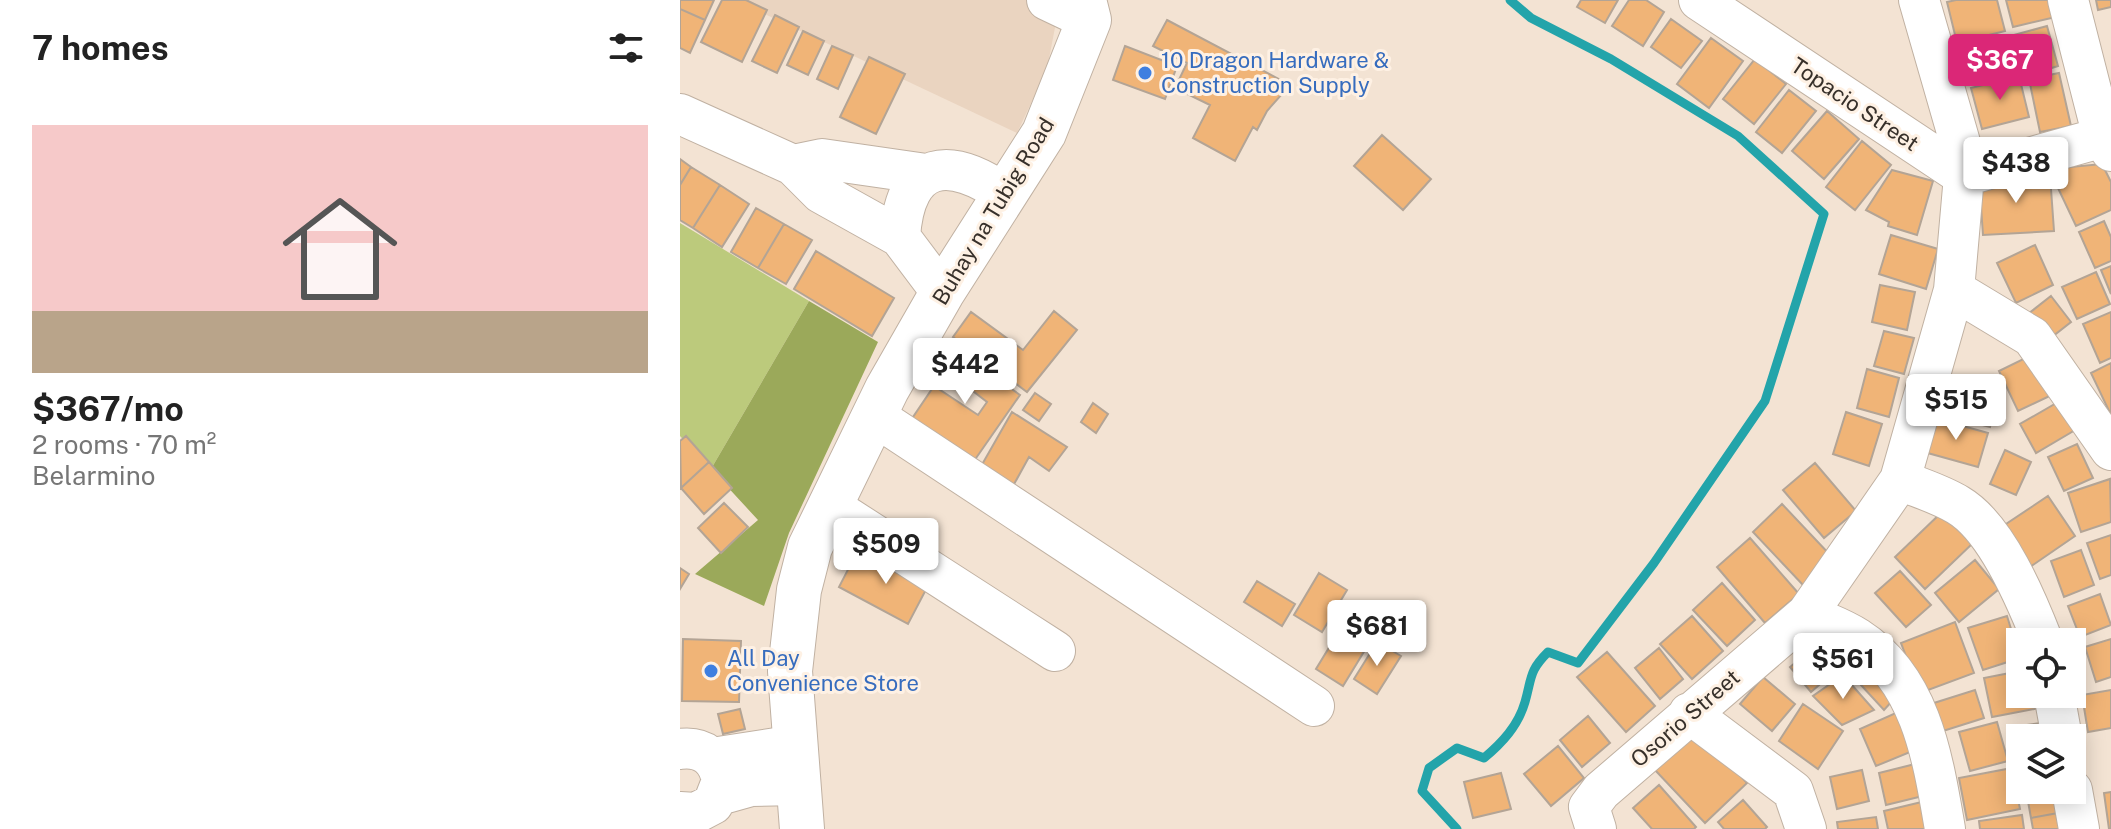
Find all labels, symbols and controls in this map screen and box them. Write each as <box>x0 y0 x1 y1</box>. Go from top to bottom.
icon: filters <box>604 26 648 70</box>
text: 7 homes <box>32 28 169 68</box>
pin: $367 <box>1953 34 2047 102</box>
text: $367 <box>1966 44 2034 75</box>
place label: 10 Dragon Hardware & Construction Supply <box>1161 47 1389 98</box>
street label: Topacio Street <box>1786 52 1924 156</box>
marker: 10 Dragon Hardware & Construction Supply <box>1136 64 1154 82</box>
street label: Buhay na Tubig Road <box>927 113 1059 309</box>
pin: $438 <box>1969 137 2063 205</box>
text: $438 <box>1981 147 2051 178</box>
icon: home <box>268 177 412 321</box>
pin: $442 <box>918 338 1012 406</box>
text: $442 <box>931 348 999 379</box>
pin: $515 <box>1909 374 2003 442</box>
text: $515 <box>1924 384 1988 415</box>
text: $367/mo <box>32 389 184 429</box>
text: 2 rooms · 70 m² <box>32 429 216 460</box>
text: Belarmino <box>32 460 155 491</box>
pin: $509 <box>839 518 933 586</box>
text: $509 <box>851 528 921 559</box>
pin: $681 <box>1330 600 1424 668</box>
text: $681 <box>1345 610 1409 641</box>
map controls <box>2006 628 2086 804</box>
button: locate <box>2006 628 2086 708</box>
pin: $561 <box>1796 633 1890 701</box>
text: $561 <box>1811 643 1875 674</box>
place label: All Day Convenience Store <box>727 645 919 696</box>
marker: All Day Convenience Store <box>702 662 720 680</box>
street label: Osorio Street <box>1625 664 1745 772</box>
button: layers <box>2006 724 2086 804</box>

